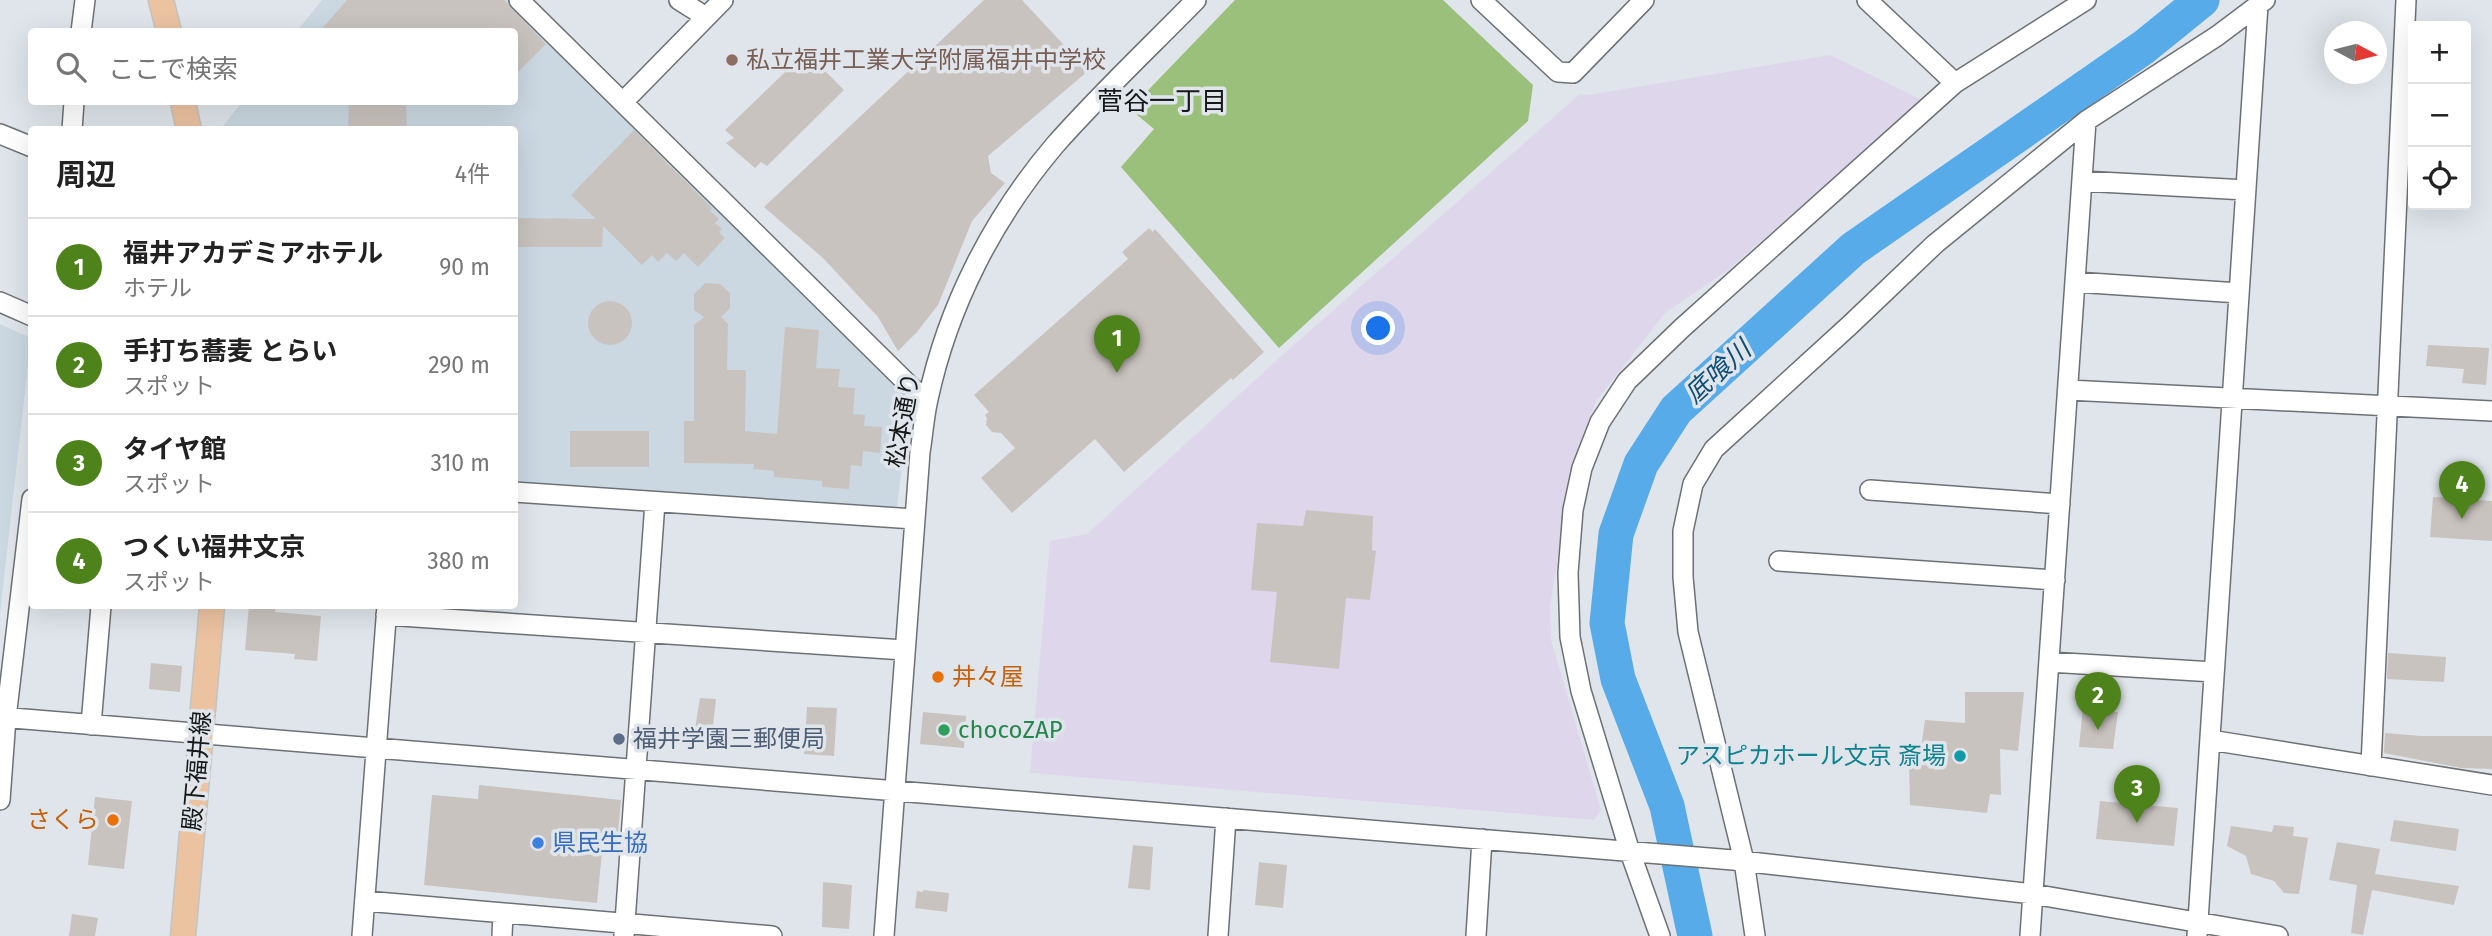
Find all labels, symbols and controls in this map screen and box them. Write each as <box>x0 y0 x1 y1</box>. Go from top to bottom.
north arrow <box>2324 21 2387 84</box>
map controls <box>2408 21 2471 210</box>
button: + <box>2408 21 2471 84</box>
search box <box>28 28 518 105</box>
place label: 私立福井工業大学附属福井中学校 <box>746 46 1106 74</box>
icon: search <box>52 48 90 86</box>
marker: 私立福井工業大学附属福井中学校 <box>724 52 740 68</box>
text: ここで検索 <box>108 54 238 85</box>
button: − <box>2408 84 2471 147</box>
district label: 菅谷一丁目 <box>1097 86 1227 117</box>
button: locate <box>2408 147 2471 210</box>
text: 周辺 <box>56 157 116 193</box>
text: 4件 <box>455 160 490 188</box>
text: 福井アカデミアホテル <box>123 238 383 269</box>
text: 1 <box>74 253 84 281</box>
text: 90 m <box>439 253 490 281</box>
text: ホテル <box>123 274 192 302</box>
your location <box>1361 311 1395 345</box>
pin: 1 <box>1094 315 1140 373</box>
water label: 底喰川 <box>1679 332 1760 410</box>
text: 手打ち蕎麦 とらい <box>123 336 337 367</box>
text: 2 <box>73 351 85 379</box>
text: 290 m <box>428 351 490 379</box>
street label: 松本通り <box>881 370 925 470</box>
text: スポット <box>123 372 215 400</box>
text: タイヤ館 <box>123 434 226 465</box>
text: 3 <box>73 449 85 477</box>
text: 310 m <box>430 449 490 477</box>
pin: 4 <box>2439 461 2485 519</box>
text: スポット <box>123 470 215 498</box>
text: つくい福井文京 <box>123 532 305 563</box>
text: 4 <box>73 547 86 575</box>
text: 380 m <box>427 547 490 575</box>
text: スポット <box>123 568 215 596</box>
place label: 丼々屋 <box>952 663 1024 691</box>
marker: 丼々屋 <box>930 669 946 685</box>
pin: 2 <box>2075 672 2121 730</box>
street label: 殿下福井線 <box>178 710 216 832</box>
place label: chocoZAP <box>958 716 1063 744</box>
marker: chocoZAP <box>936 722 952 738</box>
place label: 福井学園三郵便局 <box>633 725 825 753</box>
marker: 福井学園三郵便局 <box>611 731 627 747</box>
place label: アスピカホール文京 斎場 <box>1676 742 1946 770</box>
marker: アスピカホール文京 斎場 <box>1952 748 1968 764</box>
pin: 3 <box>2114 765 2160 823</box>
place label: さくら <box>27 806 99 834</box>
marker: さくら <box>105 812 121 828</box>
place label: 県民生協 <box>552 829 648 857</box>
marker: 県民生協 <box>530 835 546 851</box>

